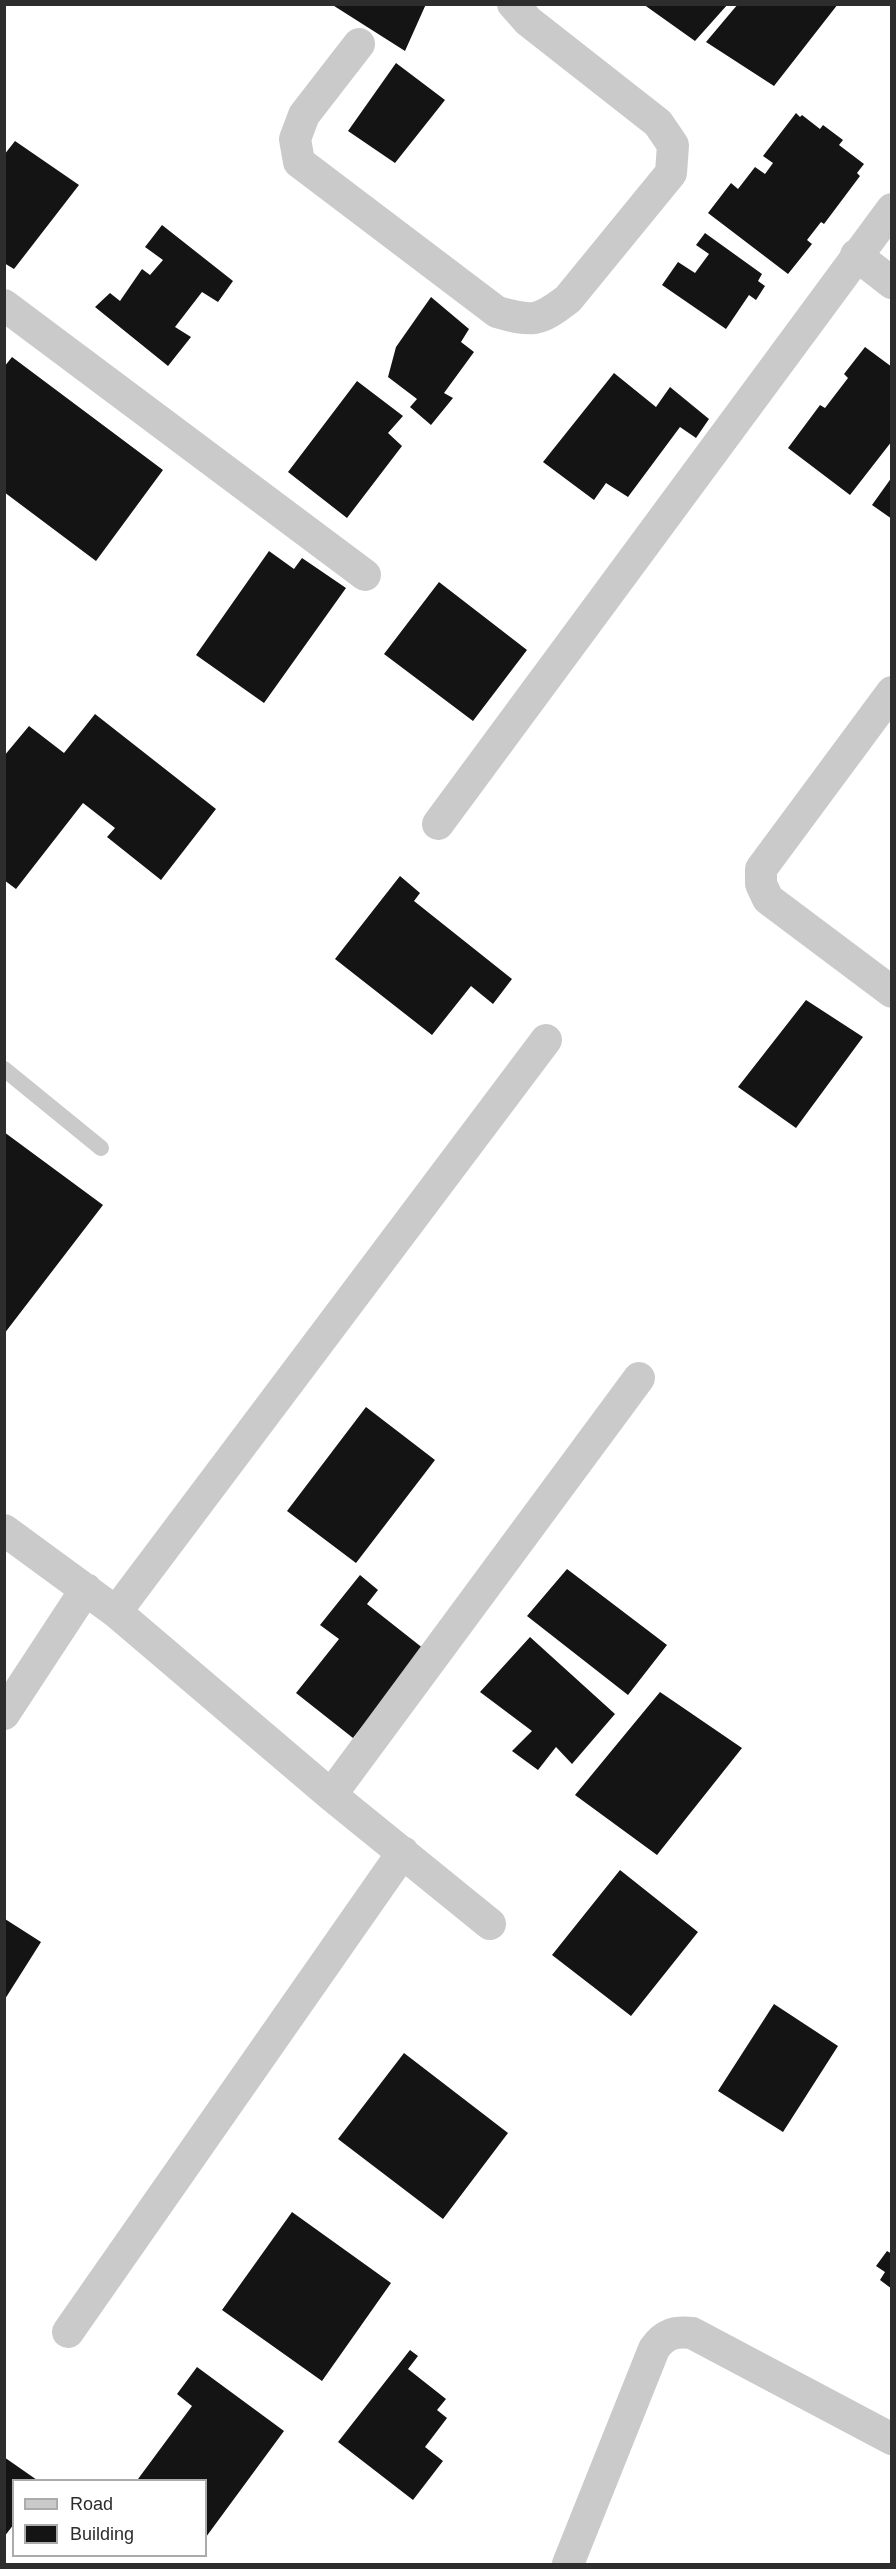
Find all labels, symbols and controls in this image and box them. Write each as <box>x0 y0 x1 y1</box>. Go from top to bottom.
legend <box>12 2479 207 2557</box>
text: Road <box>70 2494 113 2514</box>
text: Building <box>70 2524 134 2544</box>

